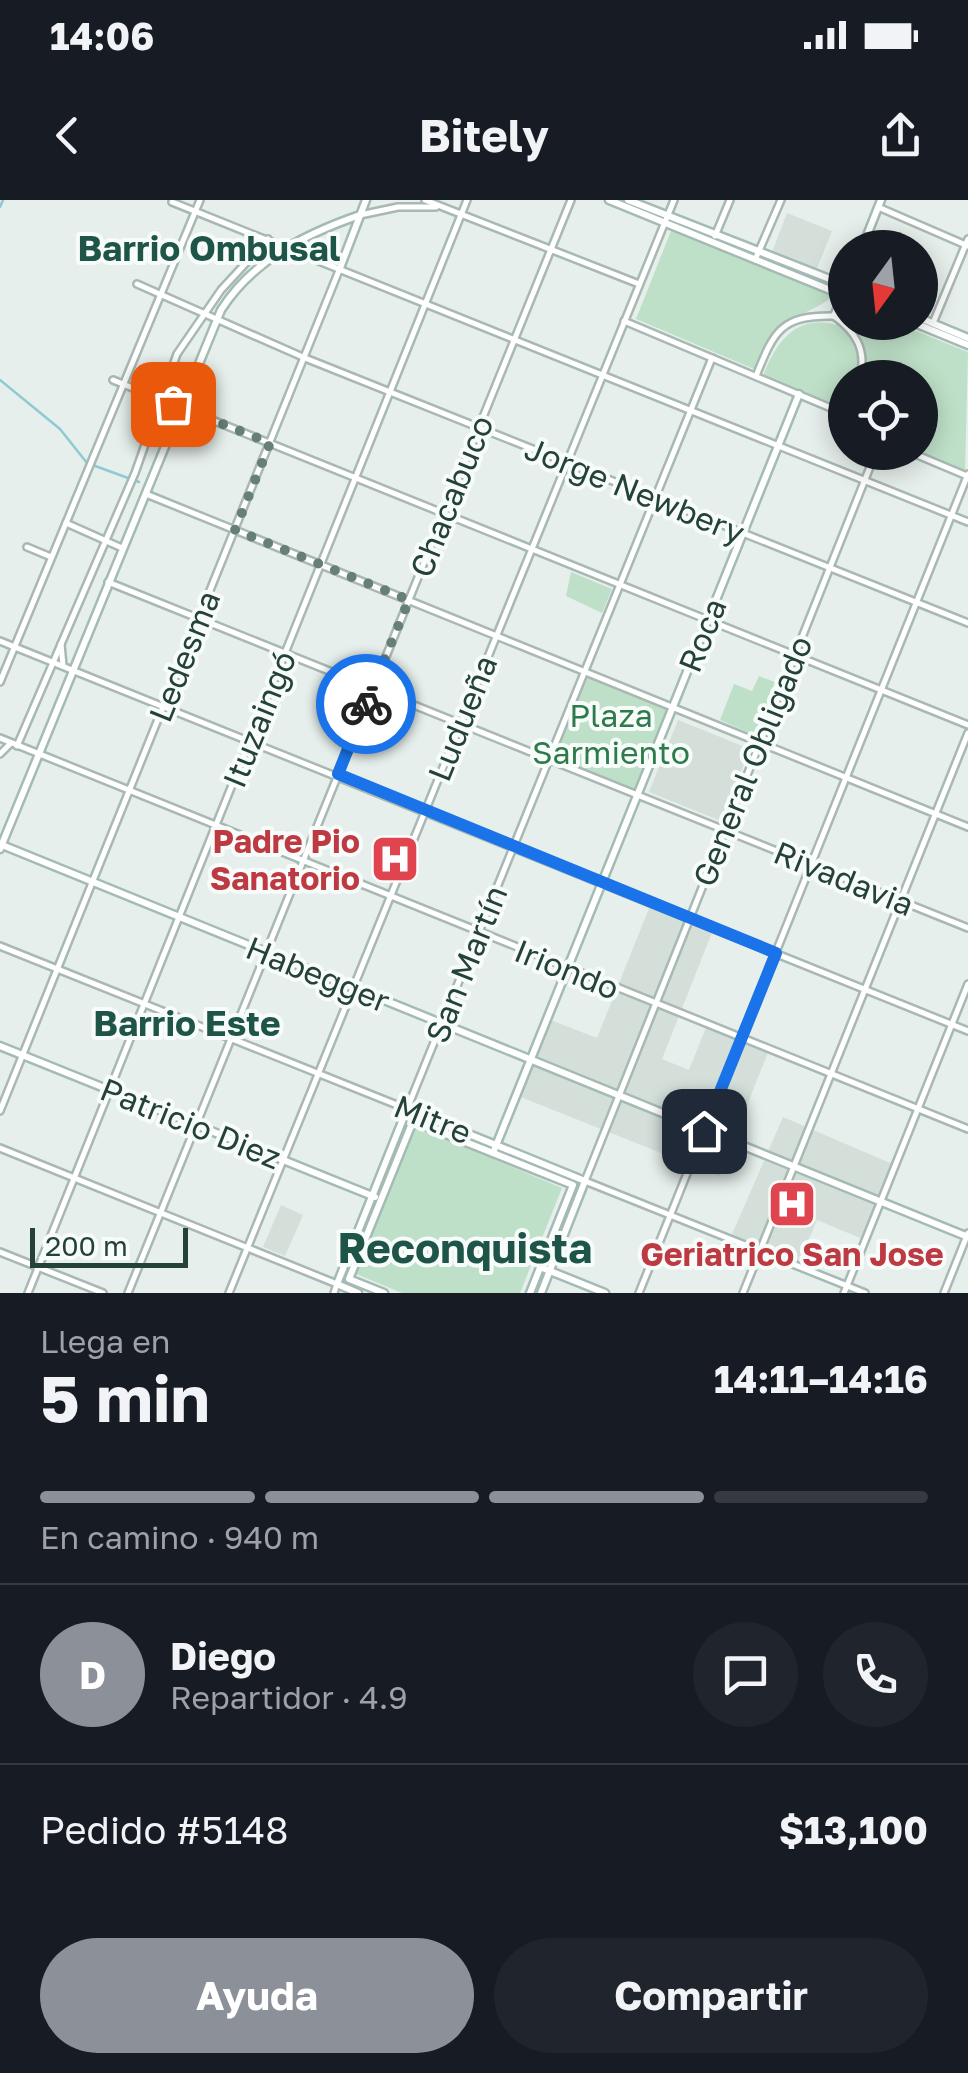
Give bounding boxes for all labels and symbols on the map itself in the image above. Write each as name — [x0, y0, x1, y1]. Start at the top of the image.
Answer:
district label: Barrio Ombusal — [77, 227, 341, 269]
north arrow — [828, 230, 938, 340]
pin — [131, 362, 216, 447]
street label: Chacabuco — [401, 410, 501, 582]
street label: Jorge Newbery — [520, 429, 750, 551]
street label: Ledesma — [141, 585, 227, 727]
street label: Roca — [670, 593, 734, 677]
street label: General Obligado — [684, 630, 820, 892]
street label: Ituzaingó — [214, 645, 304, 793]
street label: Ludueña — [420, 650, 504, 786]
courier — [316, 654, 416, 754]
park label: Plaza Sarmiento — [532, 696, 690, 771]
place label: Padre Pio Sanatorio — [210, 822, 360, 897]
hospital icon: Padre Pio Sanatorio — [369, 833, 421, 885]
street label: Rivadavia — [769, 833, 919, 923]
street label: San Martín — [417, 880, 515, 1048]
street label: Habegger — [241, 928, 395, 1020]
street label: Iriondo — [509, 931, 625, 1007]
district label: Barrio Este — [93, 1002, 281, 1044]
street label: Patricio Diez — [95, 1070, 287, 1176]
street label: Mitre — [389, 1086, 477, 1152]
pin — [662, 1089, 747, 1174]
hospital icon: Geriatrico San Jose — [766, 1178, 818, 1230]
district label: Reconquista — [338, 1222, 592, 1272]
scale bar — [30, 1223, 188, 1268]
place label: Geriatrico San Jose — [640, 1235, 944, 1273]

